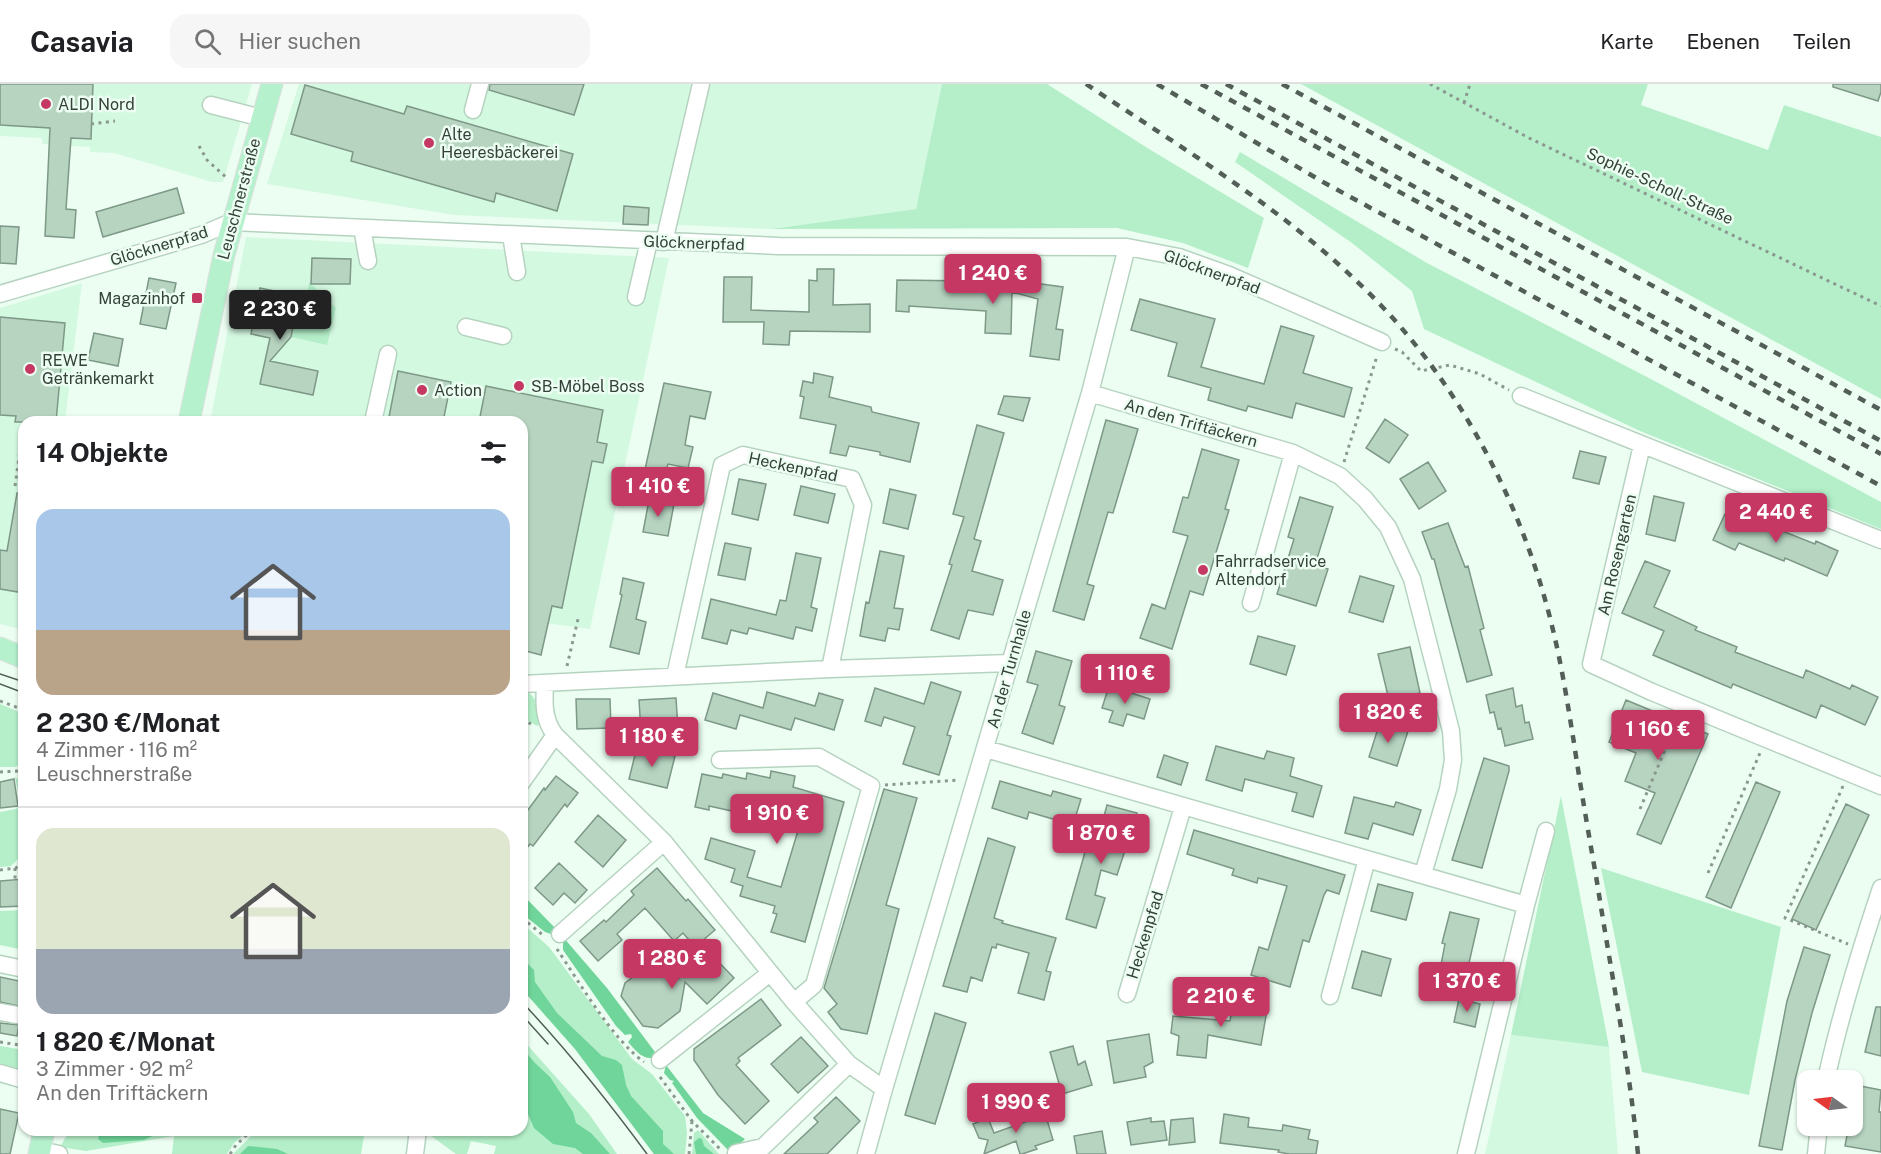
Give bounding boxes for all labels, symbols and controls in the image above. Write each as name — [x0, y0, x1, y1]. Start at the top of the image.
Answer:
search box — [170, 14, 590, 68]
text: Casavia — [30, 25, 134, 58]
icon: search — [191, 25, 224, 58]
text: Hier suchen — [239, 28, 361, 54]
text: Karte — [1600, 29, 1654, 54]
text: Ebenen — [1687, 29, 1760, 54]
text: Teilen — [1793, 29, 1851, 54]
place label: ALDI Nord — [58, 95, 135, 114]
marker: ALDI Nord — [39, 97, 53, 111]
place label: Alte Heeresbäckerei — [441, 125, 558, 162]
street label: Leuschnerstraße — [214, 136, 264, 262]
marker: Alte Heeresbäckerei — [422, 136, 436, 150]
street label: Sophie-Scholl-Straße — [1584, 144, 1736, 228]
street label: Glöcknerpfad — [108, 222, 210, 270]
street label: Glöcknerpfad — [643, 232, 745, 254]
street label: Glöcknerpfad — [1161, 246, 1263, 298]
pin: 1 240 € — [938, 254, 1048, 305]
text: 1 240 € — [958, 261, 1028, 285]
place label: Magazinhof — [98, 289, 185, 308]
pin: 2 230 € — [225, 290, 335, 341]
marker: Magazinhof — [190, 291, 204, 305]
text: 2 230 € — [243, 297, 317, 321]
place label: REWE Getränkemarkt — [42, 351, 154, 388]
marker: REWE Getränkemarkt — [23, 362, 37, 376]
place label: SB-Möbel Boss — [531, 377, 645, 396]
marker: SB-Möbel Boss — [512, 379, 526, 393]
place label: Action — [434, 381, 482, 400]
marker: Action — [415, 383, 429, 397]
street label: An den Triftäckern — [1122, 395, 1260, 451]
icon: filters — [477, 436, 510, 469]
text: 14 Objekte — [36, 437, 168, 468]
street label: Heckenpfad — [747, 448, 839, 486]
pin: 1 410 € — [603, 467, 713, 518]
text: 1 410 € — [625, 474, 691, 498]
street label: Am Rosengarten — [1594, 492, 1640, 618]
pin: 2 440 € — [1721, 493, 1831, 544]
text: 2 440 € — [1739, 500, 1813, 524]
icon: home — [219, 548, 327, 656]
place label: Fahrradservice Altendorf — [1215, 552, 1326, 589]
marker: Fahrradservice Altendorf — [1196, 563, 1210, 577]
street label: An der Turnhalle — [983, 607, 1035, 731]
pin: 1 110 € — [1070, 654, 1180, 705]
text: 1 110 € — [1095, 661, 1155, 685]
pin: 1 820 € — [1333, 693, 1443, 744]
text: 1 820 € — [1353, 700, 1423, 724]
text: 2 230 €/Monat — [36, 707, 220, 738]
pin: 1 160 € — [1603, 710, 1713, 761]
pin: 1 180 € — [597, 717, 707, 768]
text: 1 160 € — [1625, 717, 1691, 741]
text: 1 180 € — [619, 724, 685, 748]
text: 4 Zimmer · 116 m² — [36, 738, 197, 762]
text: Leuschnerstraße — [36, 762, 192, 786]
pin: 1 910 € — [722, 794, 832, 845]
text: 1 910 € — [744, 801, 810, 825]
pin: 1 870 € — [1046, 814, 1156, 865]
text: 1 870 € — [1067, 821, 1135, 845]
icon: home — [219, 867, 327, 975]
street label: Heckenpfad — [1123, 889, 1167, 981]
pin: 1 280 € — [617, 939, 727, 990]
text: 1 280 € — [637, 946, 707, 970]
pin: 1 370 € — [1412, 962, 1522, 1013]
text: 1 370 € — [1433, 969, 1501, 993]
pin: 2 210 € — [1166, 977, 1276, 1028]
text: 2 210 € — [1187, 984, 1255, 1008]
text: 1 820 €/Monat — [36, 1026, 215, 1057]
text: 3 Zimmer · 92 m² — [36, 1057, 193, 1081]
north arrow — [1797, 1070, 1863, 1136]
map controls — [1797, 1070, 1863, 1136]
text: An den Triftäckern — [36, 1081, 208, 1105]
pin: 1 990 € — [961, 1083, 1071, 1134]
text: 1 990 € — [981, 1090, 1051, 1114]

